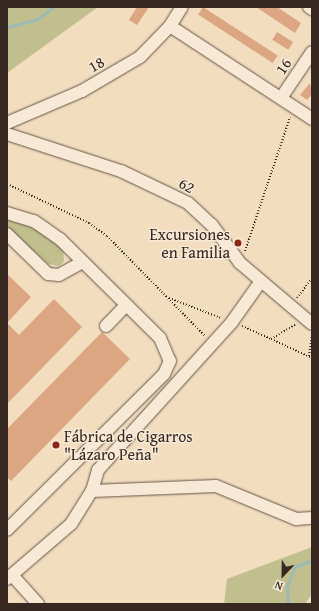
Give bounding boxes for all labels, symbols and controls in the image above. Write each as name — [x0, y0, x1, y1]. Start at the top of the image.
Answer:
street label: 18 — [85, 52, 107, 76]
street label: 16 — [271, 54, 295, 78]
street label: 62 — [176, 173, 198, 197]
place label: Excursiones en Familia — [150, 224, 230, 262]
marker: Excursiones en Familia — [233, 238, 243, 248]
place label: Fábrica de Cigarros "Lázaro Peña" — [64, 426, 193, 464]
marker: Fábrica de Cigarros "Lázaro Peña" — [51, 440, 61, 450]
north arrow — [263, 555, 303, 595]
text: N — [272, 577, 285, 595]

